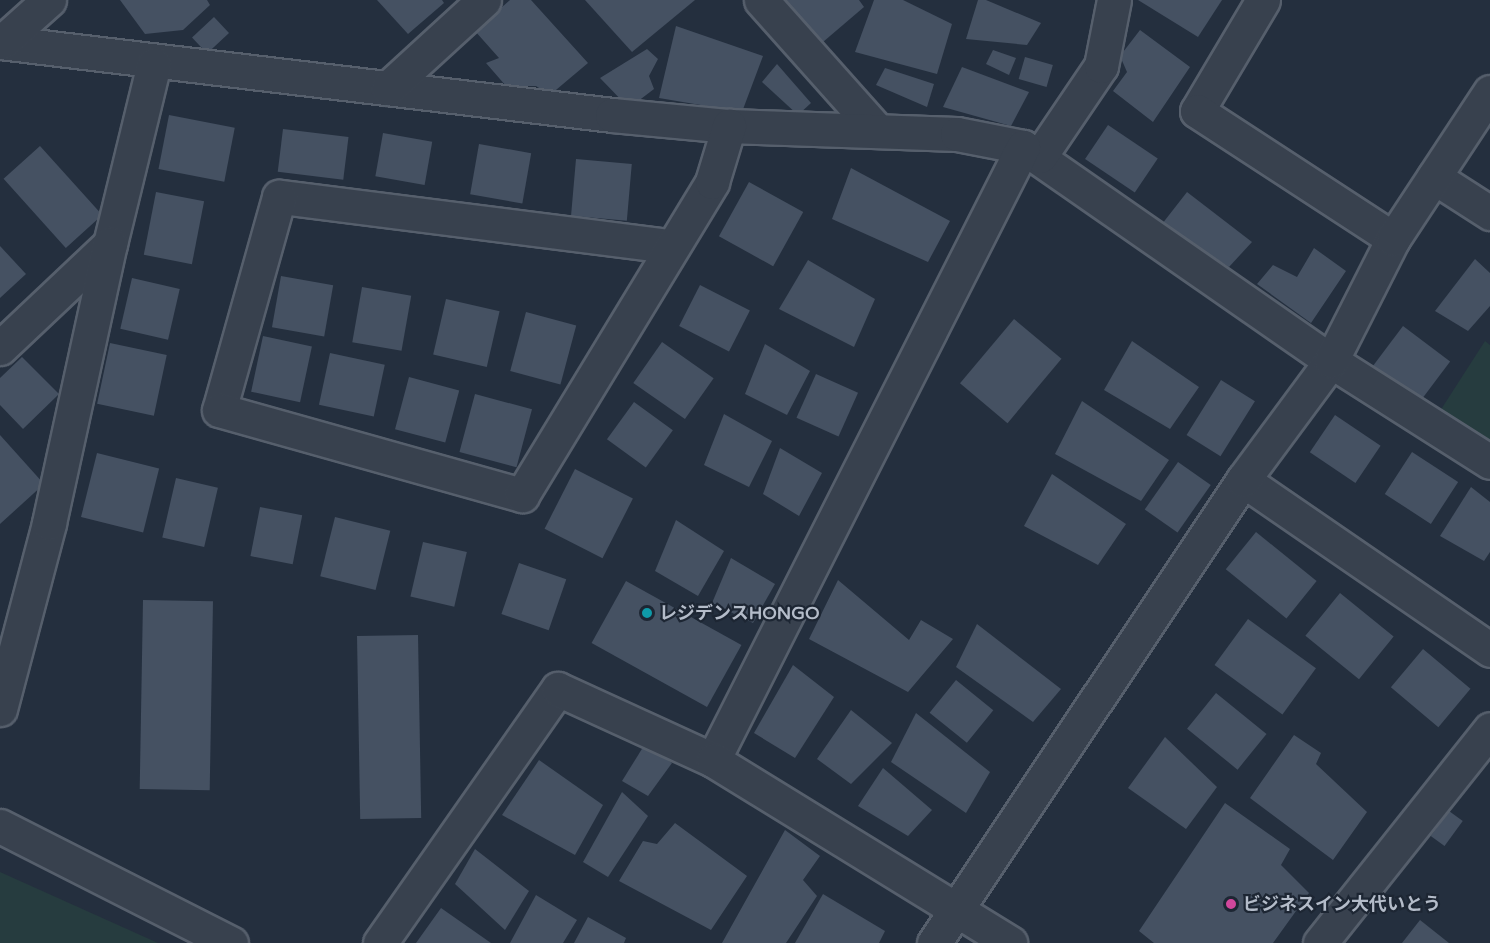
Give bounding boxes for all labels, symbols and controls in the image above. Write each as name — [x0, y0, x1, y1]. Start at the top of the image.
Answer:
place label: レジデンスHONGO — [659, 602, 820, 624]
marker: レジデンスHONGO — [640, 606, 654, 620]
place label: ビジネスイン大代いとう — [1243, 893, 1441, 915]
marker: ビジネスイン大代いとう — [1224, 897, 1238, 911]

